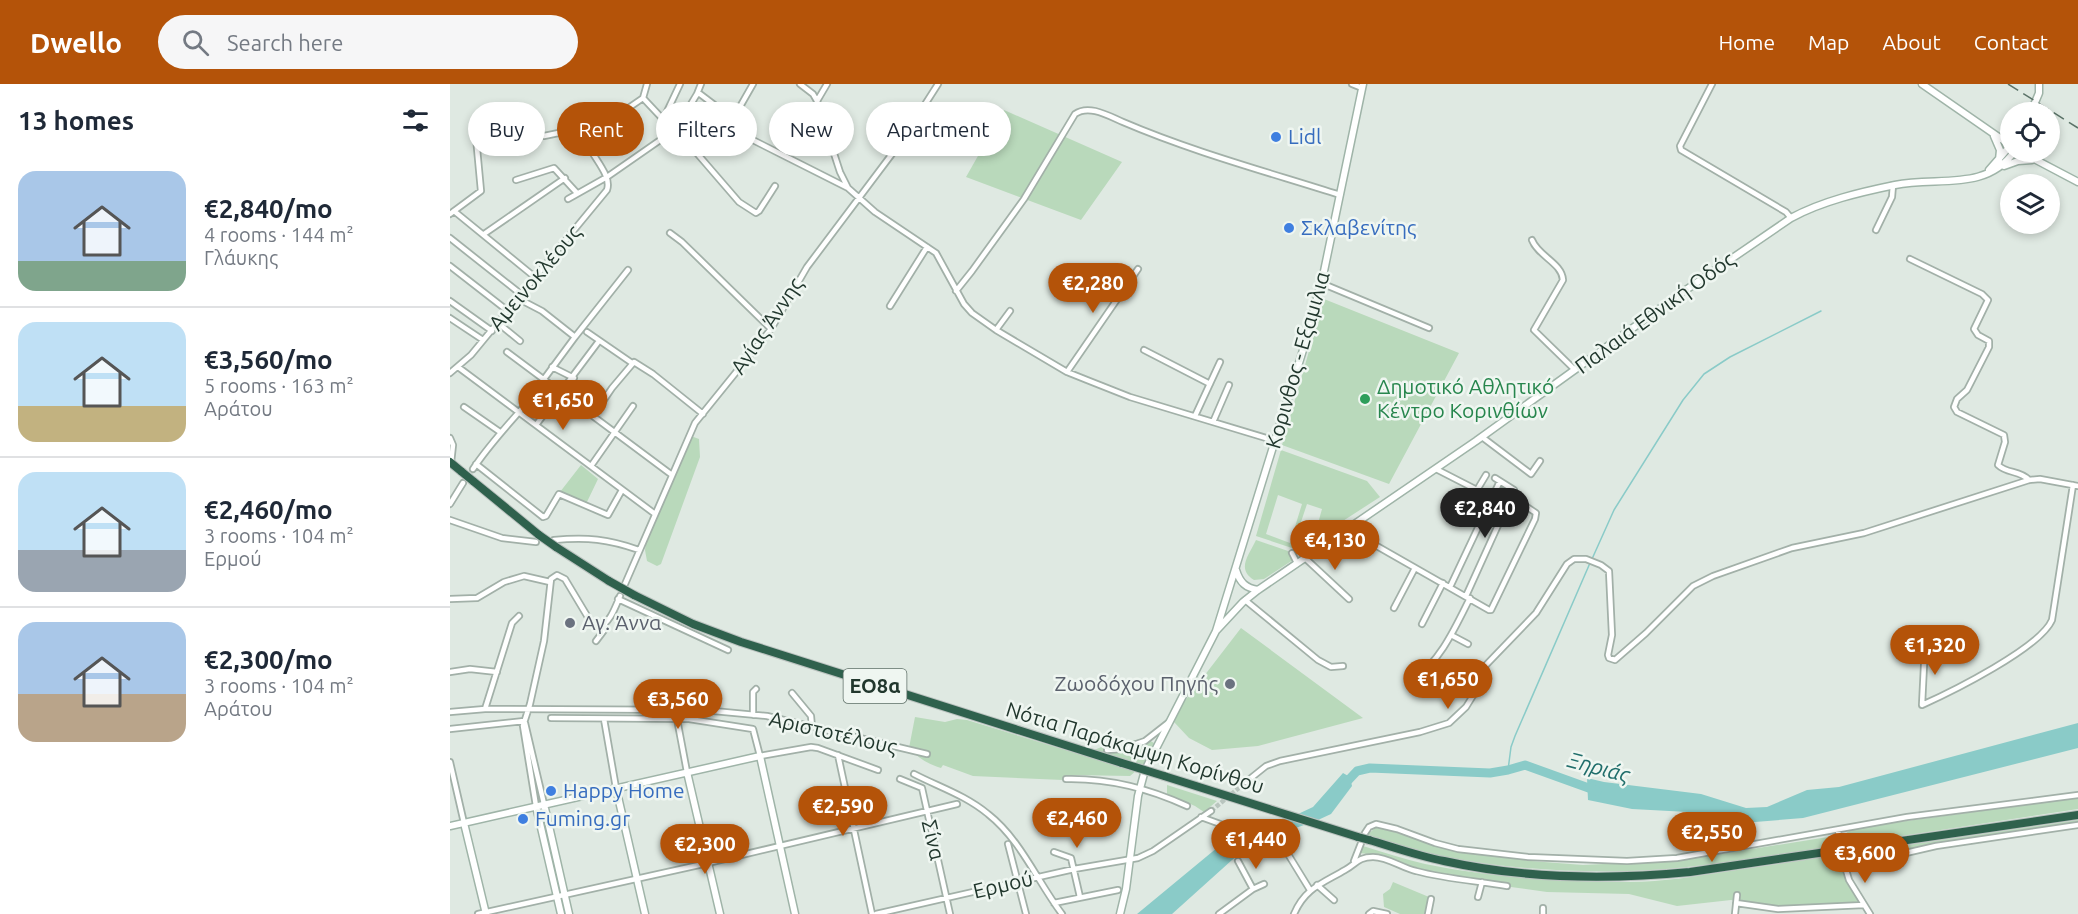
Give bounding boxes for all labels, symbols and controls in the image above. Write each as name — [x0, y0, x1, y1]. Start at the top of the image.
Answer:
search box — [158, 15, 578, 69]
icon: search — [179, 26, 212, 59]
text: Dwello — [30, 27, 122, 58]
text: Search here — [227, 30, 343, 55]
text: Home — [1718, 30, 1775, 54]
text: Map — [1808, 30, 1849, 54]
text: About — [1882, 30, 1941, 54]
text: Contact — [1974, 30, 2048, 54]
chip: Buy — [468, 102, 545, 156]
chip: Rent — [557, 102, 644, 156]
chip: Filters — [656, 102, 757, 156]
chip: New — [769, 102, 854, 156]
chip: Apartment — [866, 102, 1011, 156]
map controls — [2000, 102, 2060, 234]
button: locate — [2000, 102, 2060, 162]
icon: filters — [399, 104, 432, 137]
text: 13 homes — [18, 106, 134, 135]
place label: Lidl — [1288, 124, 1322, 148]
marker: Lidl — [1269, 130, 1283, 144]
button: layers — [2000, 174, 2060, 234]
text: €2,840/mo — [204, 194, 333, 223]
icon: home — [66, 195, 138, 267]
place label: Σκλαβενίτης — [1301, 215, 1417, 239]
street label: Αμεινοκλέους — [483, 219, 586, 335]
marker: Σκλαβενίτης — [1282, 221, 1296, 235]
text: 4 rooms · 144 m² — [204, 223, 354, 246]
text: Γλάυκης — [204, 246, 278, 269]
street label: Παλαιά Εθνική Οδός — [1570, 246, 1739, 378]
pin: €2,280 — [1044, 263, 1142, 314]
street label: Κορινθος - Εξαμιλια — [1260, 268, 1335, 451]
text: €2,280 — [1062, 271, 1124, 294]
street label: Αγίας Άννης — [725, 272, 808, 378]
text: €3,560/mo — [204, 345, 333, 374]
icon: home — [66, 346, 138, 418]
text: 5 rooms · 163 m² — [204, 374, 354, 397]
place label: Δημοτικό Αθλητικό Κέντρο Κορινθίων — [1377, 374, 1554, 422]
pin: €1,650 — [514, 380, 612, 431]
text: €1,650 — [532, 388, 594, 411]
marker: Δημοτικό Αθλητικό Κέντρο Κορινθίων — [1358, 392, 1372, 406]
text: Αράτου — [204, 397, 273, 420]
pin: €2,840 — [1436, 488, 1534, 539]
text: €2,460/mo — [204, 495, 333, 524]
icon: home — [66, 496, 138, 568]
text: €2,840 — [1454, 496, 1516, 519]
pin: €4,130 — [1286, 520, 1384, 571]
text: 3 rooms · 104 m² — [204, 524, 354, 547]
text: €4,130 — [1304, 528, 1366, 551]
text: Ερμού — [204, 547, 262, 570]
place label: Αγ. Άννα — [582, 610, 662, 634]
marker: Αγ. Άννα — [563, 616, 577, 630]
pin: €1,320 — [1886, 625, 1984, 676]
text: €1,320 — [1904, 633, 1966, 656]
text: €2,300/mo — [204, 645, 333, 674]
icon: home — [66, 646, 138, 718]
pin: €1,650 — [1399, 659, 1497, 710]
text: €1,650 — [1417, 667, 1479, 690]
road number: ΕΟ8α — [844, 669, 906, 703]
place label: Ζωοδόχου Πηγής — [1055, 671, 1218, 695]
text: 3 rooms · 104 m² — [204, 674, 354, 697]
marker: Ζωοδόχου Πηγής — [1223, 677, 1237, 691]
pin: €3,560 — [629, 679, 727, 730]
text: €3,560 — [647, 687, 709, 710]
street label: Νότια Παράκαμψη Κορίνθου — [1003, 696, 1267, 798]
text: Αράτου — [204, 697, 273, 720]
street label: Αριστοτέλους — [767, 706, 900, 758]
water label: Ξηριάς — [1564, 746, 1634, 788]
place label: Happy Home — [563, 778, 685, 802]
marker: Happy Home — [544, 784, 558, 798]
pin: €2,590 — [794, 786, 892, 837]
text: €2,590 — [812, 794, 874, 817]
pin: €2,460 — [1028, 798, 1126, 849]
place label: Fuming.gr — [535, 806, 630, 830]
text: €2,460 — [1046, 806, 1108, 829]
marker: Fuming.gr — [516, 812, 530, 826]
pin: €2,550 — [1663, 812, 1761, 863]
street label: Σίνα — [918, 817, 950, 863]
pin: €1,440 — [1207, 819, 1305, 870]
text: €2,550 — [1681, 820, 1743, 843]
pin: €2,300 — [656, 824, 754, 875]
text: €1,440 — [1225, 827, 1287, 850]
text: €2,300 — [674, 832, 736, 855]
pin: €3,600 — [1816, 833, 1914, 884]
text: €3,600 — [1834, 841, 1896, 864]
street label: Ερμού — [971, 866, 1035, 903]

